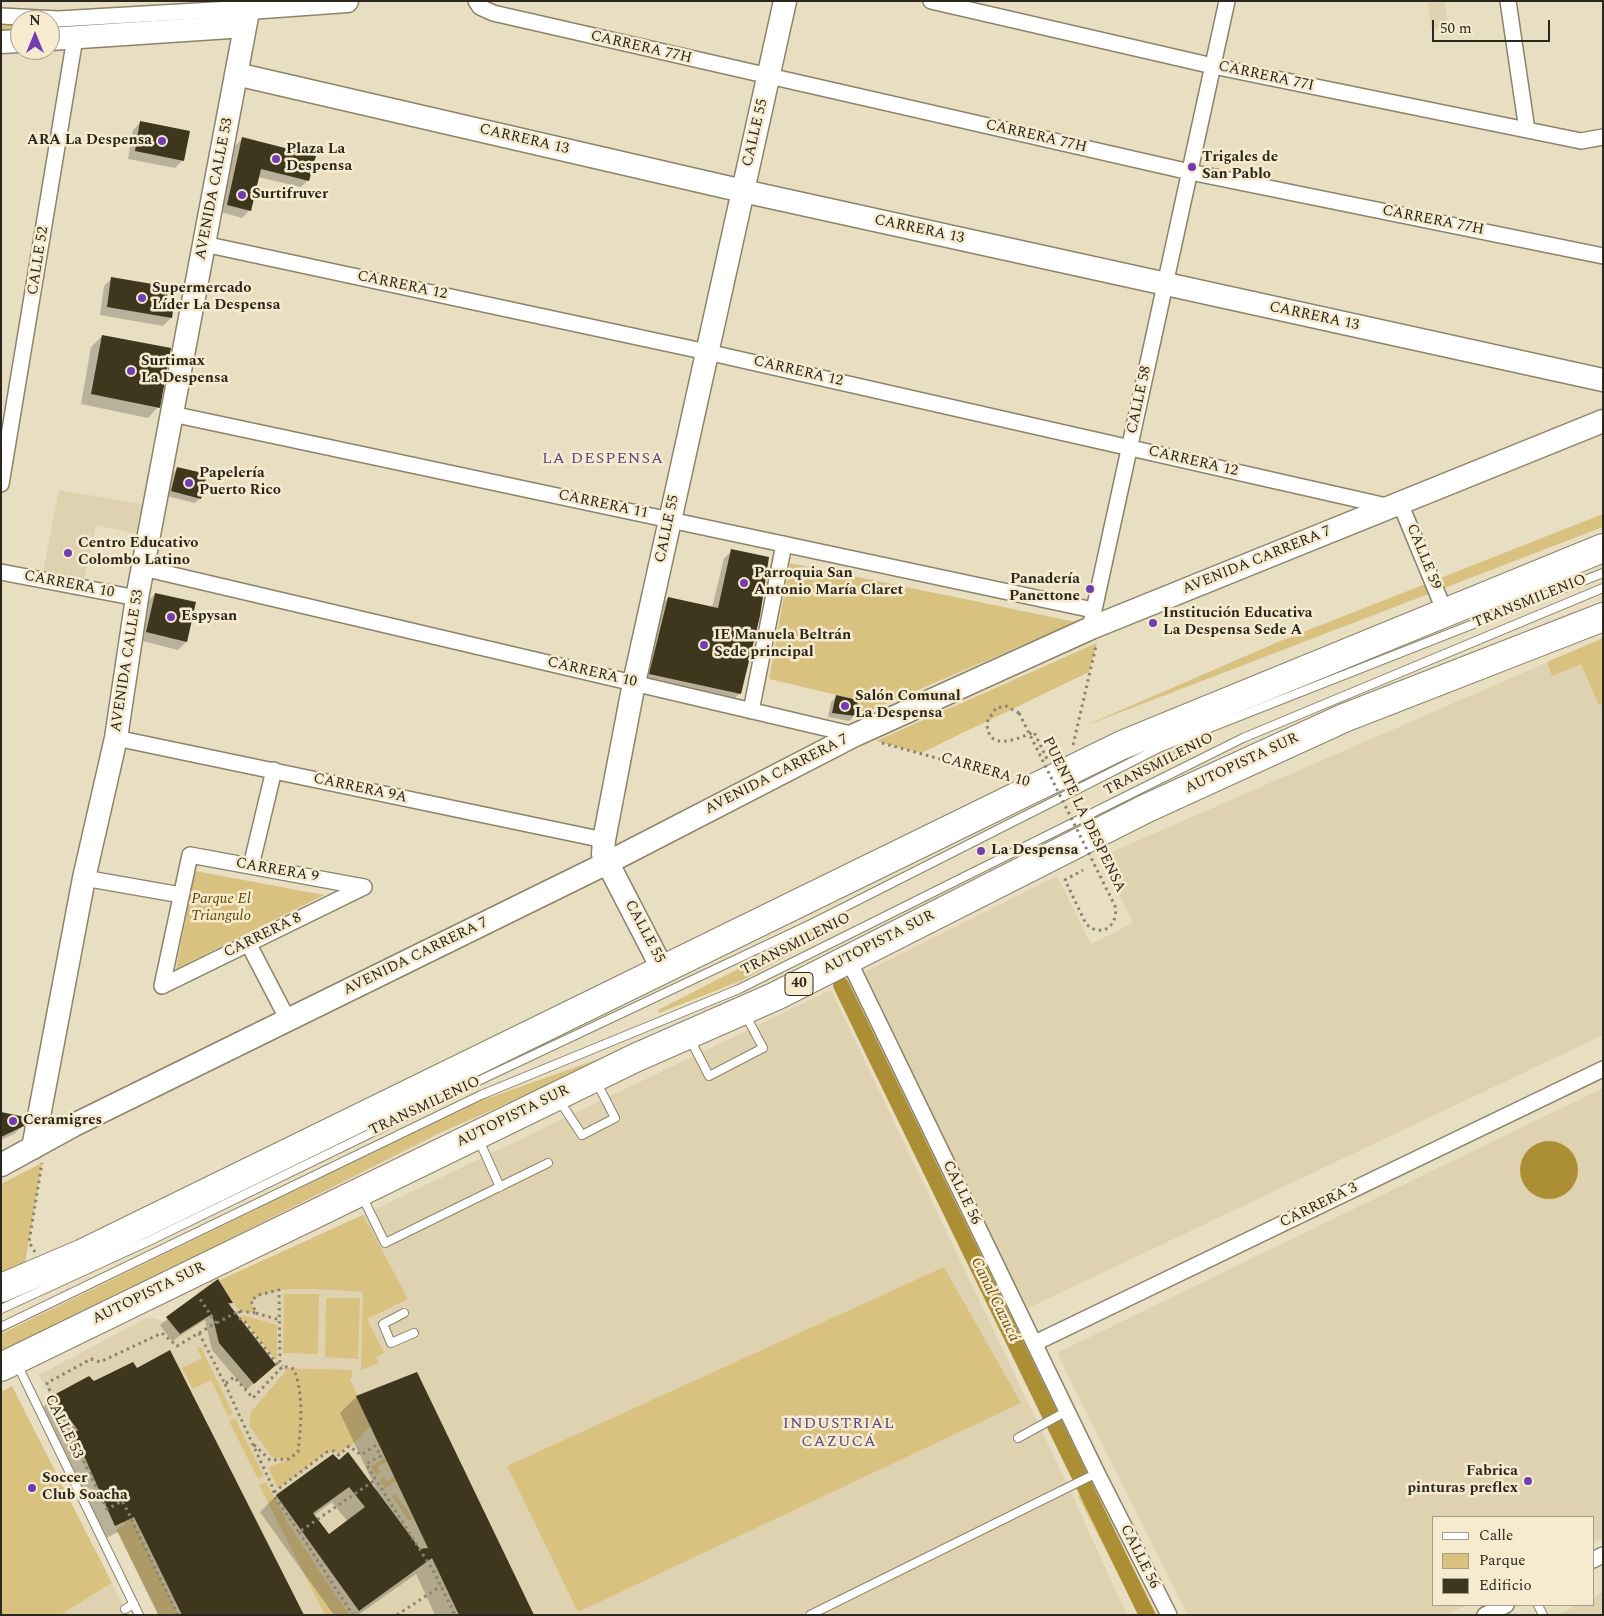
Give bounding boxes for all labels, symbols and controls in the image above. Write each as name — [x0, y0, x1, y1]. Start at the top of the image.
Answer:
north arrow — [10, 10, 60, 60]
text: N — [29, 10, 41, 31]
scale bar — [1434, 10, 1552, 42]
text: 50 m — [1440, 17, 1472, 40]
street label: CARRERA 77H — [589, 28, 693, 68]
street label: CARRERA 77I — [1217, 58, 1315, 96]
street label: CALLE 55 — [739, 97, 773, 169]
street label: AVENIDA CALLE 53 — [192, 117, 238, 261]
street label: CARRERA 77H — [984, 117, 1088, 157]
street label: CARRERA 13 — [477, 121, 571, 159]
place label: ARA La Despensa — [27, 132, 152, 150]
marker: ARA La Despensa — [156, 135, 168, 147]
place label: Plaza La Despensa — [286, 141, 352, 176]
place label: Trigales de San Pablo — [1202, 149, 1278, 184]
marker: Plaza La Despensa — [270, 153, 282, 165]
marker: Trigales de San Pablo — [1186, 161, 1198, 173]
place label: Surtifruver — [252, 186, 328, 204]
marker: Surtifruver — [236, 189, 248, 201]
street label: CARRERA 77H — [1380, 202, 1486, 240]
street label: CARRERA 13 — [872, 212, 966, 248]
street label: CALLE 52 — [25, 226, 53, 296]
street label: CARRERA 12 — [355, 268, 449, 304]
place label: Supermercado Líder La Despensa — [152, 280, 280, 315]
marker: Supermercado Líder La Despensa — [136, 292, 148, 304]
street label: CARRERA 13 — [1267, 299, 1361, 335]
place label: Surtimax La Despensa — [141, 353, 228, 388]
street label: CARRERA 12 — [751, 353, 845, 391]
street label: CALLE 58 — [1124, 364, 1156, 436]
marker: Surtimax La Despensa — [125, 365, 137, 377]
street label: CARRERA 12 — [1146, 443, 1240, 481]
district label: LA DESPENSA — [541, 450, 665, 470]
place label: Papelería Puerto Rico — [199, 465, 281, 500]
marker: Papelería Puerto Rico — [183, 477, 195, 489]
street label: CARRERA 11 — [556, 487, 650, 523]
street label: CALLE 55 — [652, 493, 684, 565]
street label: CALLE 59 — [1402, 522, 1444, 592]
street label: AVENIDA CARRERA 7 — [1180, 523, 1334, 599]
place label: Centro Educativo Colombo Latino — [78, 535, 199, 570]
marker: Centro Educativo Colombo Latino — [62, 547, 74, 559]
place label: Parroquia San Antonio María Claret — [754, 565, 903, 600]
street label: CARRERA 10 — [22, 567, 116, 603]
place label: Panadería Panettone — [1009, 571, 1080, 606]
street label: TRANSMILENIO — [1471, 571, 1589, 633]
marker: Parroquia San Antonio María Claret — [738, 577, 750, 589]
marker: Panadería Panettone — [1084, 583, 1096, 595]
street label: AVENIDA CALLE 53 — [108, 589, 148, 733]
place label: Institución Educativa La Despensa Sede A — [1163, 605, 1312, 640]
place label: Espysan — [181, 608, 237, 626]
marker: Espysan — [165, 611, 177, 623]
marker: Institución Educativa La Despensa Sede A — [1147, 617, 1159, 629]
place label: IE Manuela Beltrán Sede principal — [714, 627, 851, 662]
marker: IE Manuela Beltrán Sede principal — [698, 639, 710, 651]
street label: CARRERA 10 — [545, 654, 639, 692]
place label: Salón Comunal La Despensa — [855, 688, 961, 723]
marker: Salón Comunal La Despensa — [839, 700, 851, 712]
street label: TRANSMILENIO — [1101, 730, 1217, 800]
street label: AUTOPISTA SUR — [1182, 730, 1302, 798]
street label: AVENIDA CARRERA 7 — [702, 731, 852, 819]
street label: PUENTE LA DESPENSA — [1037, 734, 1129, 896]
street label: CARRERA 10 — [939, 750, 1031, 792]
street label: CARRERA 9A — [312, 770, 408, 808]
place label: La Despensa — [991, 842, 1078, 860]
marker: La Despensa — [975, 845, 987, 857]
street label: CARRERA 9 — [234, 855, 320, 887]
park label: Parque El Triangulo — [191, 891, 251, 926]
street label: CALLE 55 — [620, 897, 668, 967]
street label: AUTOPISTA SUR — [820, 907, 938, 979]
street label: CARRERA 8 — [221, 910, 305, 962]
street label: TRANSMILENIO — [738, 910, 854, 980]
street label: AVENIDA CARRERA 7 — [341, 914, 491, 1000]
road number: 40 — [785, 972, 813, 996]
street label: TRANSMILENIO — [367, 1073, 483, 1141]
street label: AUTOPISTA SUR — [454, 1082, 572, 1152]
place label: Ceramigres — [23, 1112, 102, 1130]
marker: Ceramigres — [7, 1115, 19, 1127]
street label: CALLE 56 — [938, 1158, 984, 1228]
street label: CARRERA 3 — [1277, 1180, 1361, 1232]
water label: Canal Cazucá — [965, 1255, 1023, 1345]
street label: AUTOPISTA SUR — [90, 1259, 208, 1329]
street label: CALLE 53 — [40, 1392, 86, 1462]
district label: INDUSTRIAL CAZUCÁ — [782, 1415, 896, 1453]
place label: Fabrica pinturas preflex — [1407, 1463, 1518, 1498]
place label: Soccer Club Soacha — [42, 1470, 128, 1505]
marker: Fabrica pinturas preflex — [1522, 1475, 1534, 1487]
marker: Soccer Club Soacha — [26, 1482, 38, 1494]
legend — [1432, 1516, 1594, 1606]
street label: CALLE 56 — [1115, 1522, 1163, 1592]
text: Calle — [1479, 1524, 1513, 1547]
text: Parque — [1479, 1549, 1526, 1572]
text: Edificio — [1479, 1574, 1532, 1597]

